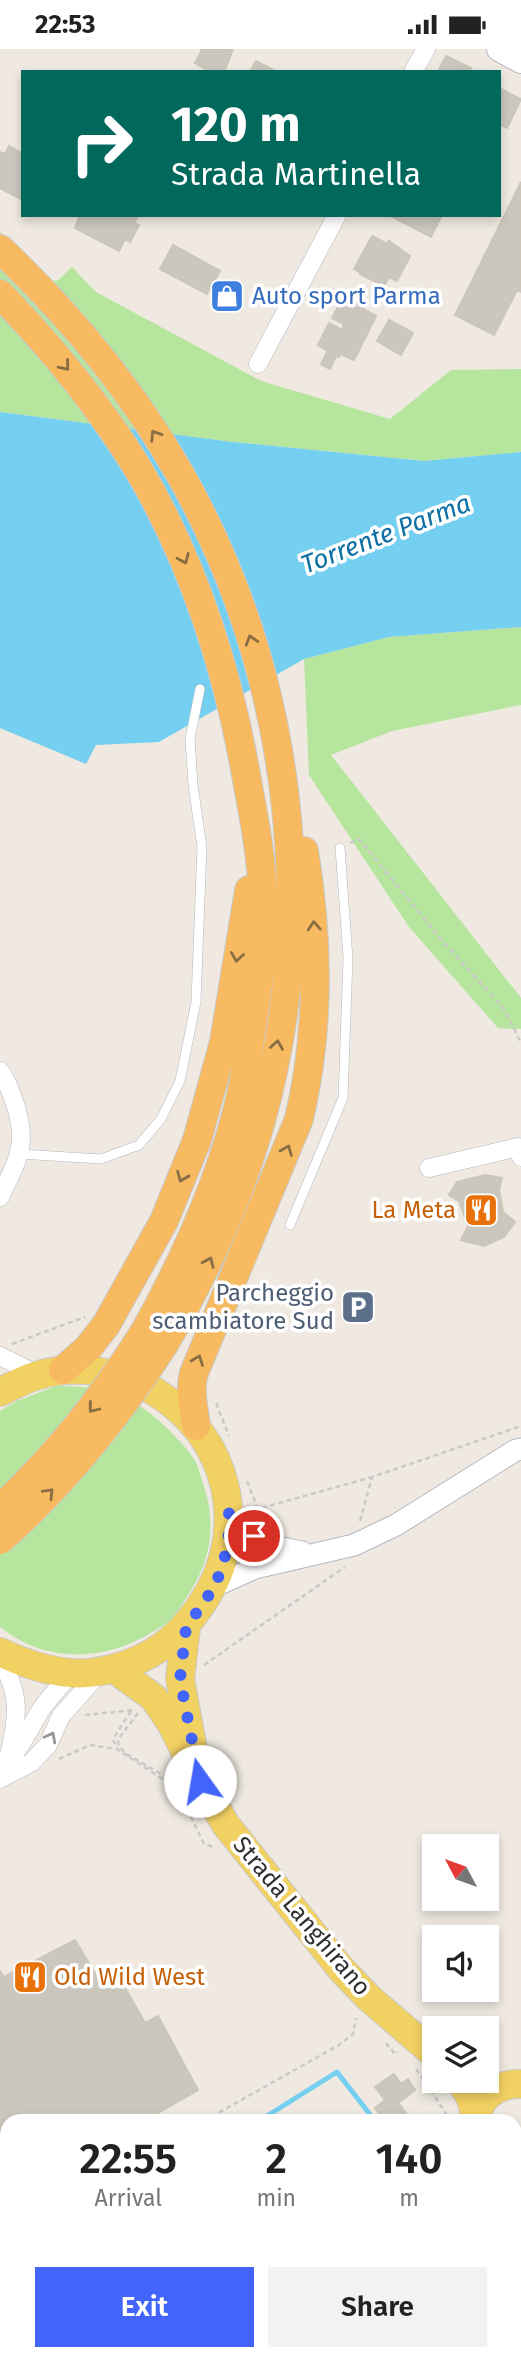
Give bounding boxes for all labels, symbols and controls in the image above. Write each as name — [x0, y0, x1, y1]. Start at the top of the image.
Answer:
text: 22:53 — [35, 9, 96, 40]
text: 120 m — [171, 95, 301, 154]
icon: right — [56, 98, 147, 189]
text: Strada Martinella — [171, 155, 421, 193]
shop icon: Auto sport Parma — [208, 277, 246, 315]
place label: Auto sport Parma — [252, 282, 441, 310]
one-way arrow — [56, 359, 69, 371]
one-way arrow — [151, 429, 164, 442]
water label: Torrente Parma — [297, 487, 475, 581]
one-way arrow — [176, 552, 190, 565]
one-way arrow — [245, 635, 259, 647]
one-way arrow — [307, 921, 322, 932]
one-way arrow — [230, 952, 245, 963]
one-way arrow — [269, 1039, 284, 1051]
one-way arrow — [278, 1145, 292, 1157]
one-way arrow — [176, 1171, 190, 1183]
restaurant icon: La Meta — [462, 1191, 500, 1229]
place label: La Meta — [372, 1196, 456, 1224]
one-way arrow — [201, 1256, 215, 1269]
place label: Parcheggio scambiatore Sud — [152, 1279, 334, 1335]
parking icon: Parcheggio scambiatore Sud — [339, 1288, 377, 1326]
one-way arrow — [190, 1354, 204, 1366]
one-way arrow — [89, 1399, 101, 1412]
one-way arrow — [40, 1488, 53, 1501]
pin — [224, 1506, 284, 1566]
icon: arrive — [235, 1517, 273, 1555]
one-way arrow — [43, 1731, 56, 1744]
position arrow — [163, 1744, 237, 1818]
street label: Strada Langhirano — [227, 1831, 377, 2001]
north arrow — [422, 1834, 499, 1911]
map controls — [422, 1834, 499, 2093]
button: sound — [422, 1925, 499, 2002]
restaurant icon: Old Wild West — [11, 1958, 49, 1996]
place label: Old Wild West — [54, 1963, 205, 1991]
button: layers — [422, 2016, 499, 2093]
text: 22:55 — [79, 2134, 177, 2184]
text: 2 — [266, 2134, 287, 2184]
text: 140 — [376, 2134, 442, 2184]
text: Arrival — [95, 2184, 162, 2212]
text: min — [256, 2184, 296, 2212]
text: m — [399, 2184, 419, 2212]
button: Exit — [35, 2267, 254, 2347]
button: Share — [268, 2267, 487, 2347]

